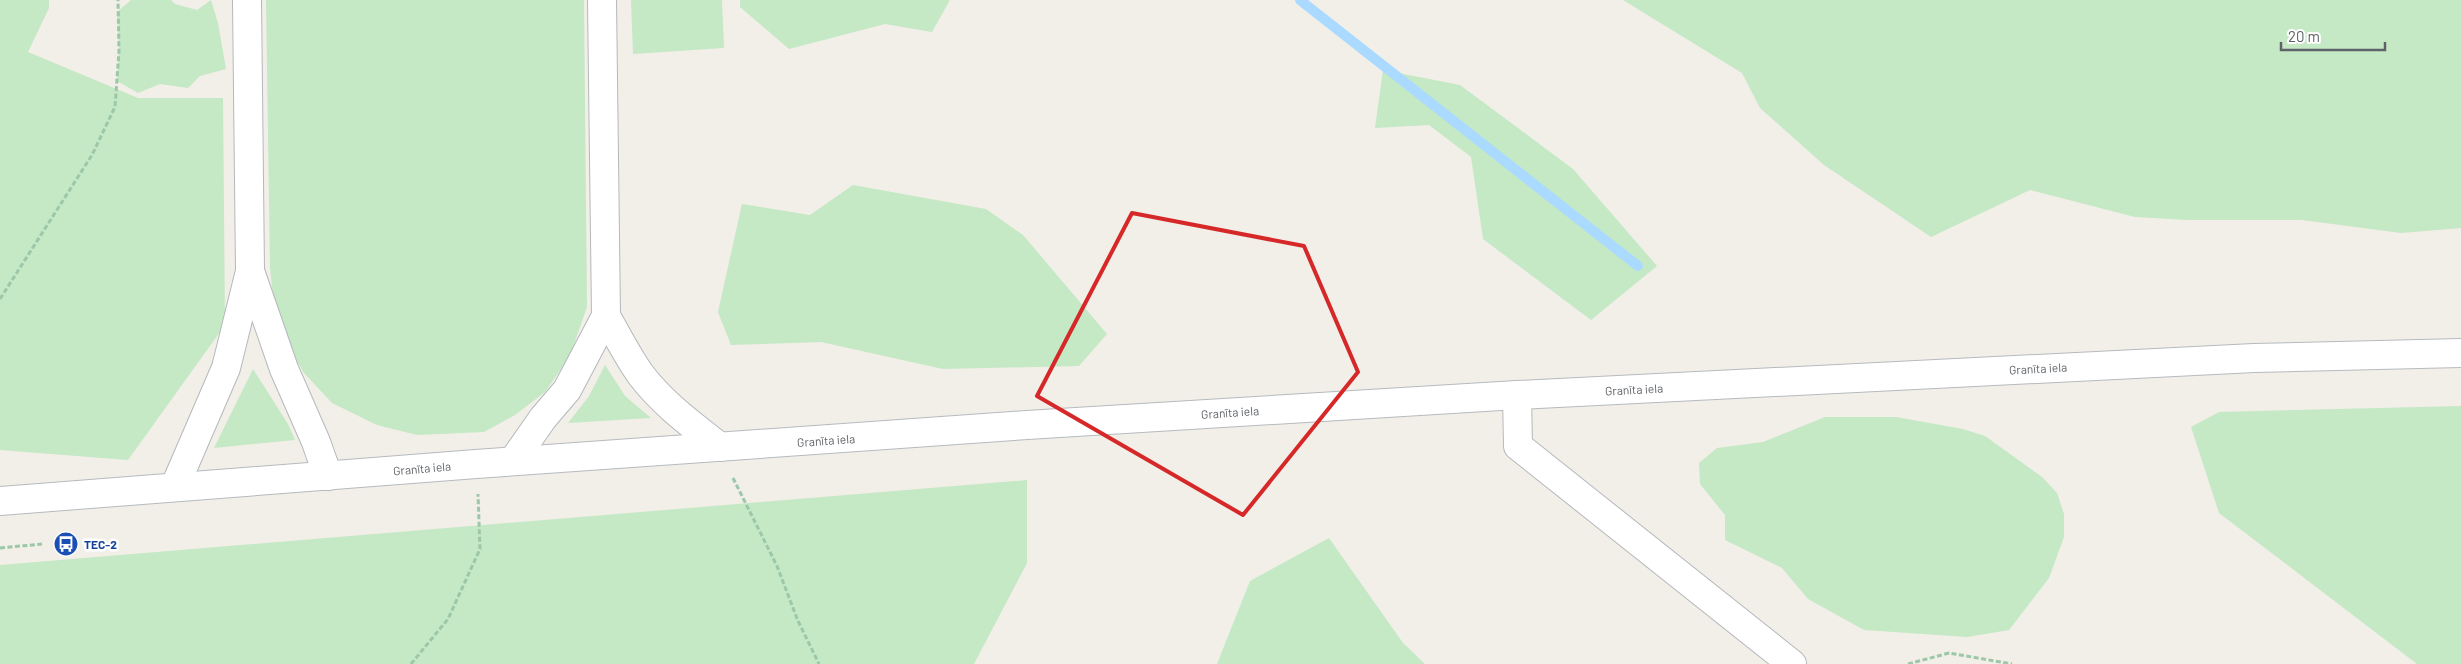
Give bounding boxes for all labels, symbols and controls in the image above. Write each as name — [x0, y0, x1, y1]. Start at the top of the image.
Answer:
scale bar — [2281, 20, 2385, 52]
text: 20 m — [2288, 27, 2320, 45]
street label: Granīta iela — [2009, 359, 2067, 377]
street label: Granīta iela — [1605, 380, 1663, 398]
street label: Granīta iela — [1201, 403, 1259, 421]
street label: Granīta iela — [797, 431, 855, 449]
street label: Granīta iela — [392, 458, 452, 478]
bus stop icon: TEC-2 — [53, 531, 79, 557]
place label: TEC-2 — [84, 537, 117, 551]

